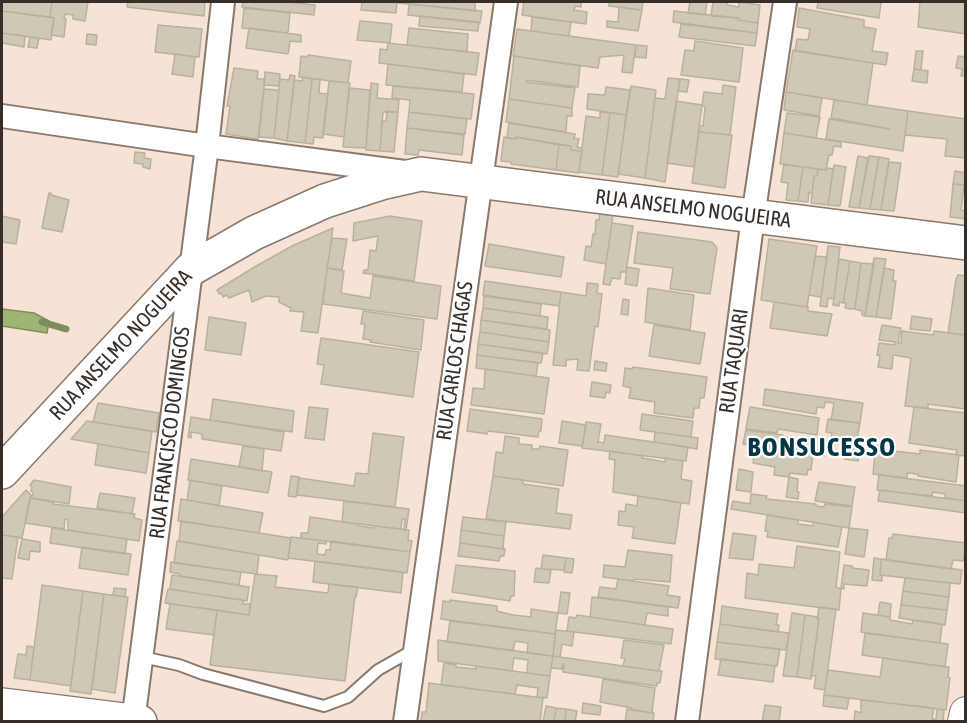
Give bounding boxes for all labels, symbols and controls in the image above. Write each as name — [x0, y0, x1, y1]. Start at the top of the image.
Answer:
street label: RUA ANSELMO NOGUEIRA — [594, 184, 792, 234]
street label: RUA ANSELMO NOGUEIRA — [45, 264, 197, 426]
street label: RUA CARLOS CHAGAS — [431, 280, 479, 442]
street label: RUA TAQUARI — [714, 307, 754, 415]
street label: RUA FRANCISCO DOMINGOS — [144, 325, 196, 541]
district label: BONSUCESSO — [748, 431, 896, 463]

